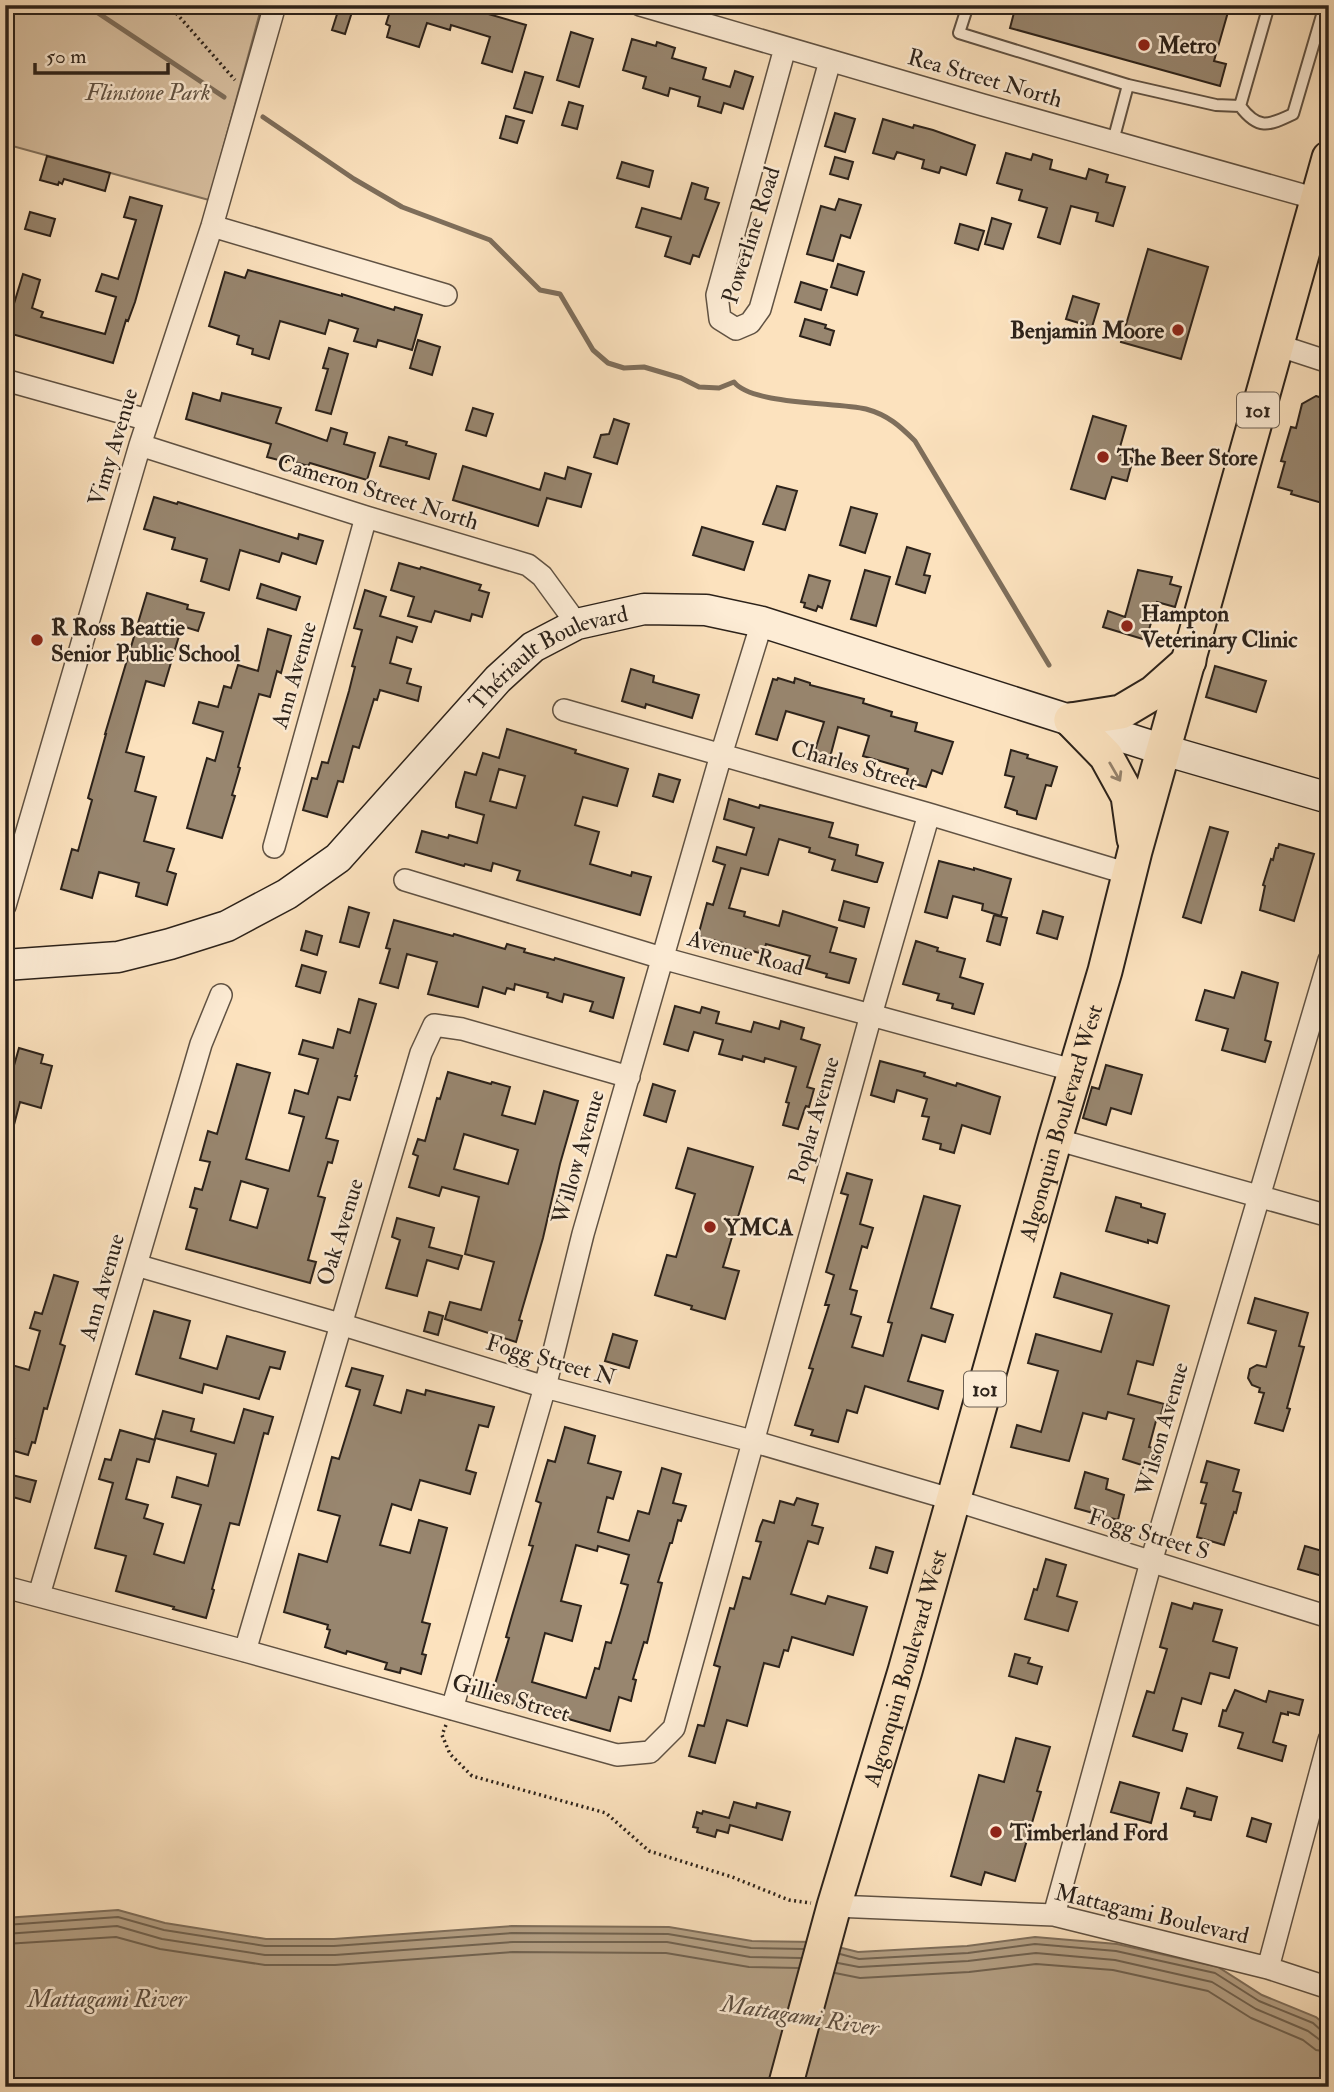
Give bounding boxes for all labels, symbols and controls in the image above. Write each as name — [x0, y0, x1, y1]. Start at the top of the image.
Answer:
place label: Metro — [1157, 31, 1217, 60]
scale bar — [35, 32, 168, 76]
marker: Metro — [1136, 37, 1152, 53]
street label: Rea Street North — [904, 42, 1066, 114]
text: 50 m — [46, 43, 87, 70]
park label: Flinstone Park — [84, 78, 211, 107]
street label: Powerline Road — [715, 163, 787, 307]
place label: Benjamin Moore — [1010, 316, 1164, 345]
marker: Benjamin Moore — [1170, 322, 1186, 338]
street label: Vimy Avenue — [81, 384, 145, 509]
road number: 101 — [1237, 392, 1279, 428]
place label: The Beer Store — [1116, 443, 1258, 472]
street label: Cameron Street North — [274, 448, 482, 536]
marker: The Beer Store — [1095, 449, 1111, 465]
street label: Thériault Boulevard — [463, 599, 630, 716]
place label: Hampton Veterinary Clinic — [1140, 599, 1298, 655]
place label: R Ross Beattie Senior Public School — [51, 613, 241, 668]
street label: Ann Avenue — [265, 618, 323, 733]
marker: Hampton Veterinary Clinic — [1119, 618, 1135, 634]
marker: R Ross Beattie Senior Public School — [29, 632, 45, 648]
street label: Charles Street — [787, 733, 921, 797]
one-way arrow — [1109, 761, 1122, 782]
street label: Avenue Road — [684, 923, 807, 982]
street label: Algonquin Boulevard West — [1012, 1001, 1109, 1245]
street label: Poplar Avenue — [782, 1053, 847, 1187]
street label: Willow Avenue — [545, 1086, 611, 1228]
street label: Oak Avenue — [310, 1174, 370, 1289]
place label: YMCA — [723, 1213, 794, 1242]
marker: YMCA — [702, 1219, 718, 1235]
street label: Ann Avenue — [73, 1230, 131, 1345]
street label: Fogg Street N — [483, 1328, 619, 1392]
street label: Wilson Avenue — [1129, 1358, 1195, 1500]
road number: 101 — [964, 1372, 1006, 1406]
street label: Fogg Street S — [1085, 1502, 1213, 1566]
street label: Algonquin Boulevard West — [856, 1546, 953, 1791]
street label: Gillies Street — [449, 1667, 573, 1729]
place label: Timberland Ford — [1009, 1818, 1169, 1847]
marker: Timberland Ford — [988, 1824, 1004, 1840]
street label: Mattagami Boulevard — [1052, 1878, 1252, 1950]
water label: Mattagami River — [26, 1984, 187, 2015]
water label: Mattagami River — [717, 1988, 882, 2044]

